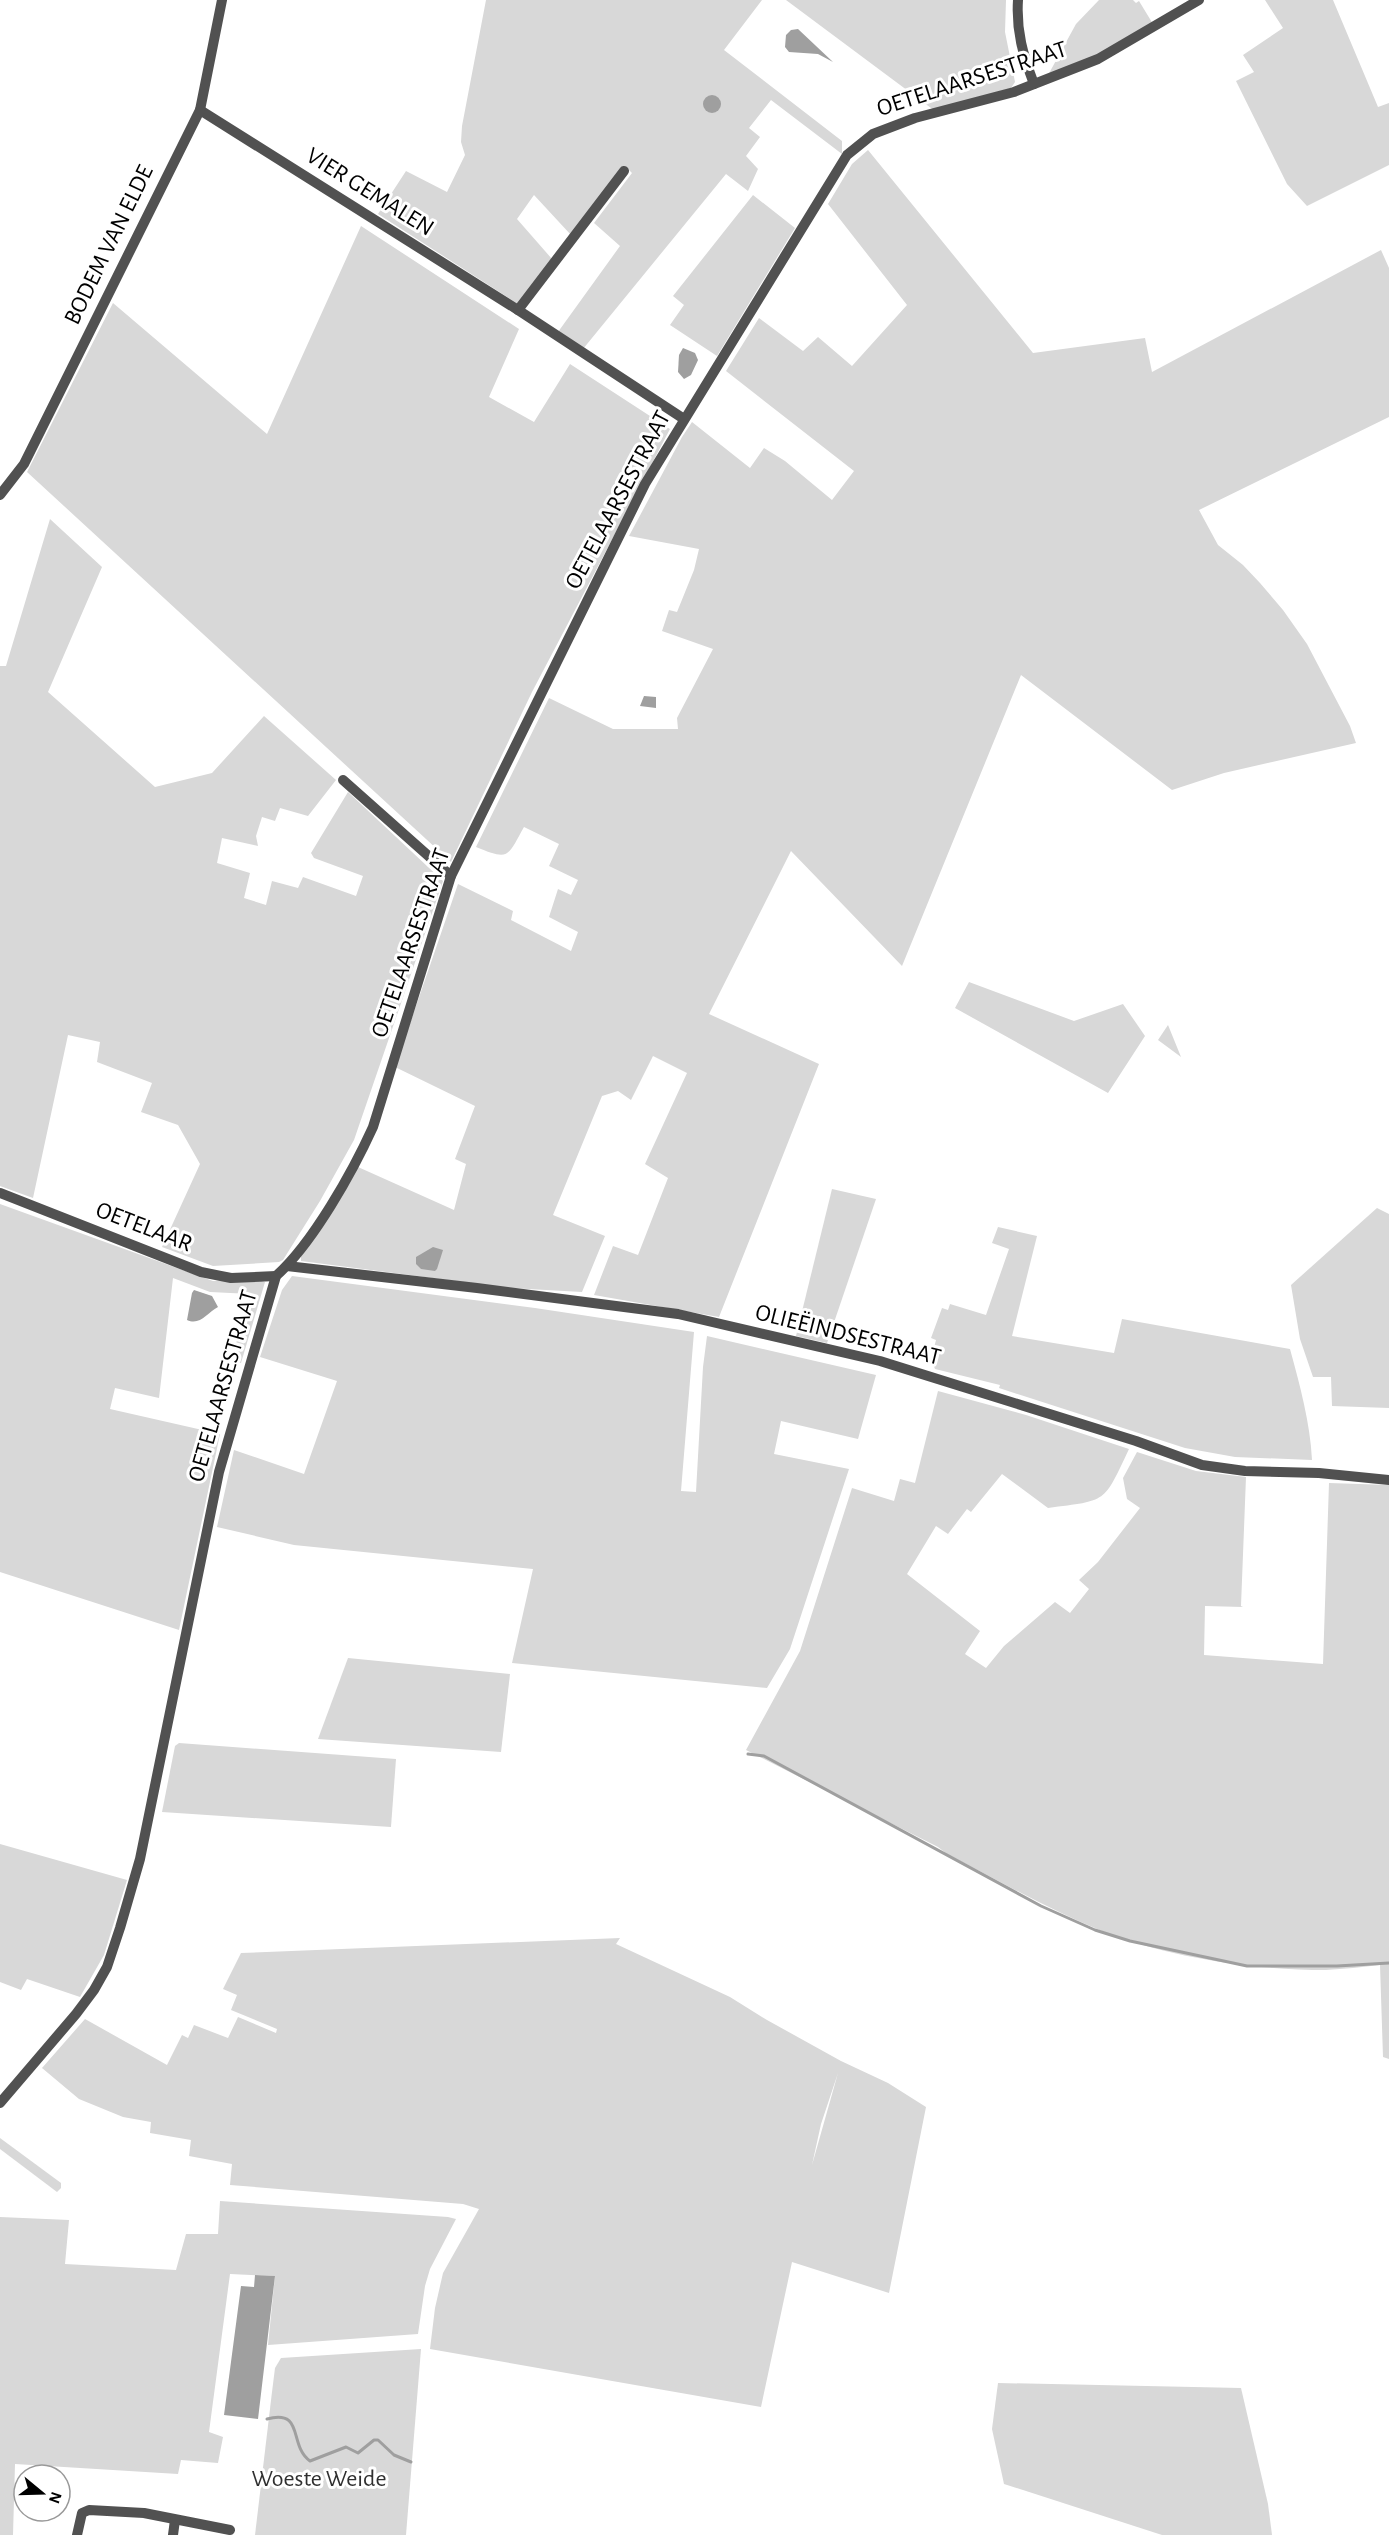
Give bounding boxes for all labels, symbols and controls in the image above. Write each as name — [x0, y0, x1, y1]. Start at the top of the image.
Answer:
street label: OETELAARSESTRAAT — [874, 37, 1070, 121]
street label: VIER GEMALEN — [302, 143, 438, 241]
street label: BODEM VAN ELDE — [60, 161, 158, 328]
street label: OETELAARSESTRAAT — [561, 407, 675, 593]
street label: OETELAARSESTRAAT — [367, 845, 455, 1041]
street label: OETELAAR — [92, 1198, 196, 1256]
street label: OETELAARSESTRAAT — [184, 1287, 262, 1485]
street label: OLIEËINDSESTRAAT — [753, 1299, 944, 1370]
north arrow — [12, 2463, 72, 2523]
park label: Woeste Weide — [251, 2467, 387, 2491]
text: N — [46, 2490, 65, 2505]

